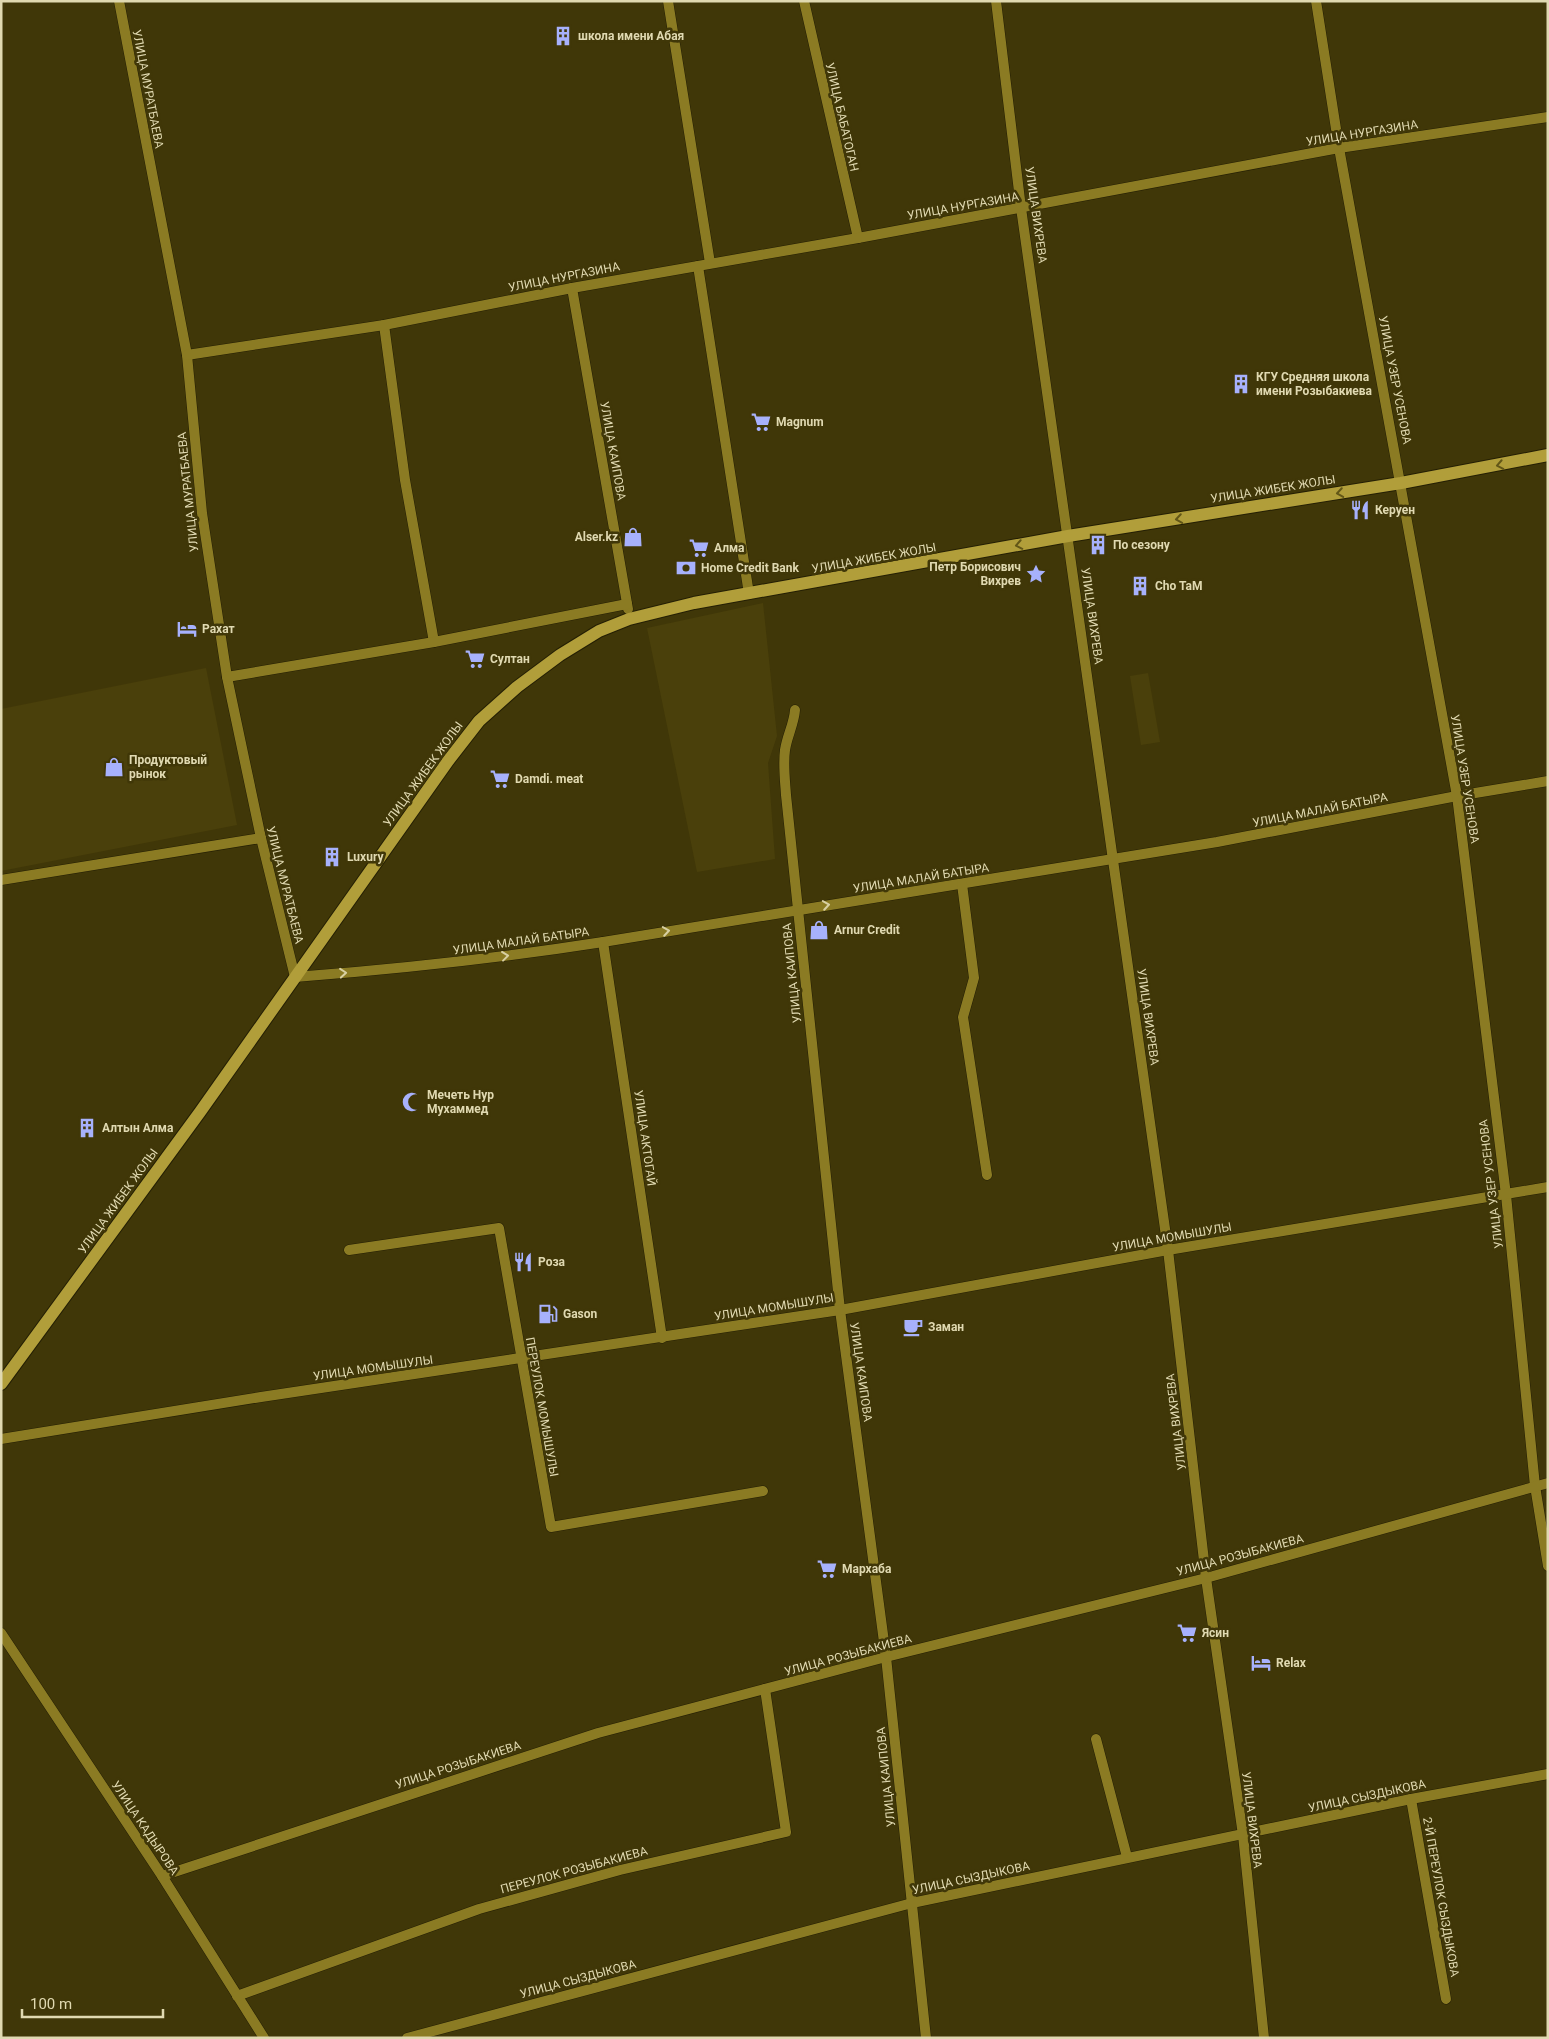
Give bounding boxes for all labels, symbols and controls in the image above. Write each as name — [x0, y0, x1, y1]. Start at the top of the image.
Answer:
building icon: школа имени Абая — [552, 25, 574, 47]
street label: УЛИЦА МУРАТБАЕВА — [130, 29, 166, 150]
place label: школа имени Абая — [578, 29, 684, 43]
street label: УЛИЦА БАБАТОГАН — [823, 61, 861, 173]
street label: УЛИЦА НУРГАЗИНА — [1305, 117, 1419, 149]
street label: УЛИЦА ВИХРЕВА — [1022, 166, 1050, 264]
street label: УЛИЦА НУРГАЗИНА — [906, 189, 1020, 223]
street label: УЛИЦА НУРГАЗИНА — [507, 259, 621, 295]
street label: УЛИЦА УЗЕР УСЕНОВА — [1376, 315, 1414, 445]
place label: КГУ Средняя школа имени Розыбакиева — [1256, 370, 1373, 398]
building icon: КГУ Средняя школа имени Розыбакиева — [1230, 373, 1252, 395]
street label: УЛИЦА КАИПОВА — [597, 400, 629, 502]
supermarket icon: Magnum — [750, 411, 772, 433]
place label: Magnum — [776, 415, 824, 429]
street label: УЛИЦА МУРАТБАЕВА — [175, 431, 201, 553]
one-way arrow — [1495, 459, 1504, 469]
street label: УЛИЦА ЖИБЕК ЖОЛЫ — [1210, 472, 1336, 506]
one-way arrow — [1336, 487, 1344, 498]
restaurant icon: Керуен — [1349, 499, 1371, 521]
place label: Керуен — [1375, 503, 1415, 517]
one-way arrow — [1175, 513, 1184, 523]
shop icon: Alser.kz — [622, 526, 644, 548]
place label: Alser.kz — [575, 530, 618, 544]
building icon: По сезону — [1087, 534, 1109, 556]
supermarket icon: Алма — [688, 537, 710, 559]
place label: По сезону — [1113, 538, 1171, 552]
street label: УЛИЦА ЖИБЕК ЖОЛЫ — [811, 540, 937, 576]
one-way arrow — [1015, 540, 1024, 550]
place label: Алма — [714, 541, 745, 555]
bank icon: Home Credit Bank — [675, 557, 697, 579]
place label: Петр Борисович Вихрев — [929, 560, 1021, 588]
place label: Home Credit Bank — [701, 561, 800, 575]
place icon: Петр Борисович Вихрев — [1025, 563, 1047, 585]
street label: УЛИЦА ВИХРЕВА — [1078, 567, 1106, 665]
building icon: Cho TaM — [1129, 575, 1151, 597]
place label: Cho TaM — [1155, 579, 1203, 593]
hotel icon: Рахат — [176, 618, 198, 640]
place label: Рахат — [202, 622, 235, 636]
supermarket icon: Султан — [464, 648, 486, 670]
place label: Султан — [490, 652, 530, 666]
street label: УЛИЦА УЗЕР УСЕНОВА — [1448, 714, 1482, 845]
street label: УЛИЦА ЖИБЕК ЖОЛЫ — [380, 719, 466, 829]
place label: Продуктовый рынок — [129, 753, 207, 781]
shop icon: Продуктовый рынок — [103, 756, 125, 778]
supermarket icon: Damdi. meat — [489, 768, 511, 790]
place label: Damdi. meat — [515, 772, 583, 786]
street label: УЛИЦА МАЛАЙ БАТЫРА — [1251, 789, 1389, 830]
street label: УЛИЦА МУРАТБАЕВА — [264, 825, 306, 945]
building icon: Luxury — [321, 846, 343, 868]
place label: Luxury — [347, 850, 384, 864]
street label: УЛИЦА МАЛАЙ БАТЫРА — [852, 859, 990, 896]
one-way arrow — [822, 900, 830, 911]
shop icon: Arnur Credit — [808, 919, 830, 941]
street label: УЛИЦА КАИПОВА — [780, 922, 804, 1024]
place label: Arnur Credit — [834, 923, 900, 937]
street label: УЛИЦА МАЛАЙ БАТЫРА — [452, 924, 590, 957]
one-way arrow — [661, 927, 670, 937]
one-way arrow — [501, 951, 509, 962]
one-way arrow — [340, 968, 348, 979]
street label: УЛИЦА ВИХРЕВА — [1134, 968, 1162, 1066]
place label: Мечеть Нур Мухаммед — [427, 1088, 494, 1116]
street label: УЛИЦА АКТОГАЙ — [631, 1089, 660, 1187]
mosque icon: Мечеть Нур Мухаммед — [401, 1091, 423, 1113]
building icon: Алтын Алма — [76, 1117, 98, 1139]
street label: УЛИЦА УЗЕР УСЕНОВА — [1476, 1118, 1506, 1249]
place label: Алтын Алма — [102, 1121, 174, 1135]
street label: УЛИЦА ЖИБЕК ЖОЛЫ — [75, 1146, 161, 1256]
street label: УЛИЦА МОМЫШУЛЫ — [1111, 1220, 1233, 1254]
restaurant icon: Роза — [512, 1251, 534, 1273]
place label: Роза — [538, 1255, 566, 1269]
street label: УЛИЦА МОМЫШУЛЫ — [713, 1291, 835, 1323]
fuel station icon: Gason — [537, 1303, 559, 1325]
place label: Gason — [563, 1307, 598, 1321]
cafe icon: Заман — [902, 1316, 924, 1338]
place label: Заман — [928, 1320, 964, 1334]
street label: УЛИЦА КАИПОВА — [847, 1321, 875, 1423]
street label: ПЕРЕУЛОК МОМЫШУЛЫ — [523, 1336, 561, 1478]
street label: УЛИЦА МОМЫШУЛЫ — [312, 1353, 434, 1383]
street label: УЛИЦА ВИХРЕВА — [1163, 1373, 1189, 1471]
street label: УЛИЦА РОЗЫБАКИЕВА — [1175, 1531, 1305, 1579]
supermarket icon: Мархаба — [816, 1558, 838, 1580]
place label: Мархаба — [842, 1562, 892, 1576]
supermarket icon: Ясин — [1176, 1622, 1198, 1644]
place label: Ясин — [1201, 1626, 1229, 1640]
street label: УЛИЦА РОЗЫБАКИЕВА — [783, 1631, 913, 1679]
hotel icon: Relax — [1250, 1652, 1272, 1674]
place label: Relax — [1276, 1656, 1307, 1670]
street label: УЛИЦА КАИПОВА — [874, 1726, 898, 1828]
street label: УЛИЦА РОЗЫБАКИЕВА — [393, 1738, 523, 1792]
street label: УЛИЦА ВИХРЕВА — [1239, 1771, 1265, 1869]
street label: УЛИЦА СЫЗДЫКОВА — [1307, 1777, 1427, 1815]
street label: УЛИЦА КАДЫРОВА — [108, 1778, 182, 1878]
street label: 2-Й ПЕРЕУЛОК СЫЗДЫКОВА — [1420, 1816, 1463, 1978]
street label: ПЕРЕУЛОК РОЗЫБАКИЕВА — [499, 1844, 649, 1896]
street label: УЛИЦА СЫЗДЫКОВА — [911, 1859, 1031, 1897]
street label: УЛИЦА СЫЗДЫКОВА — [518, 1957, 638, 2001]
scale bar — [22, 1986, 164, 2018]
text: 100 m — [30, 1995, 72, 2013]

